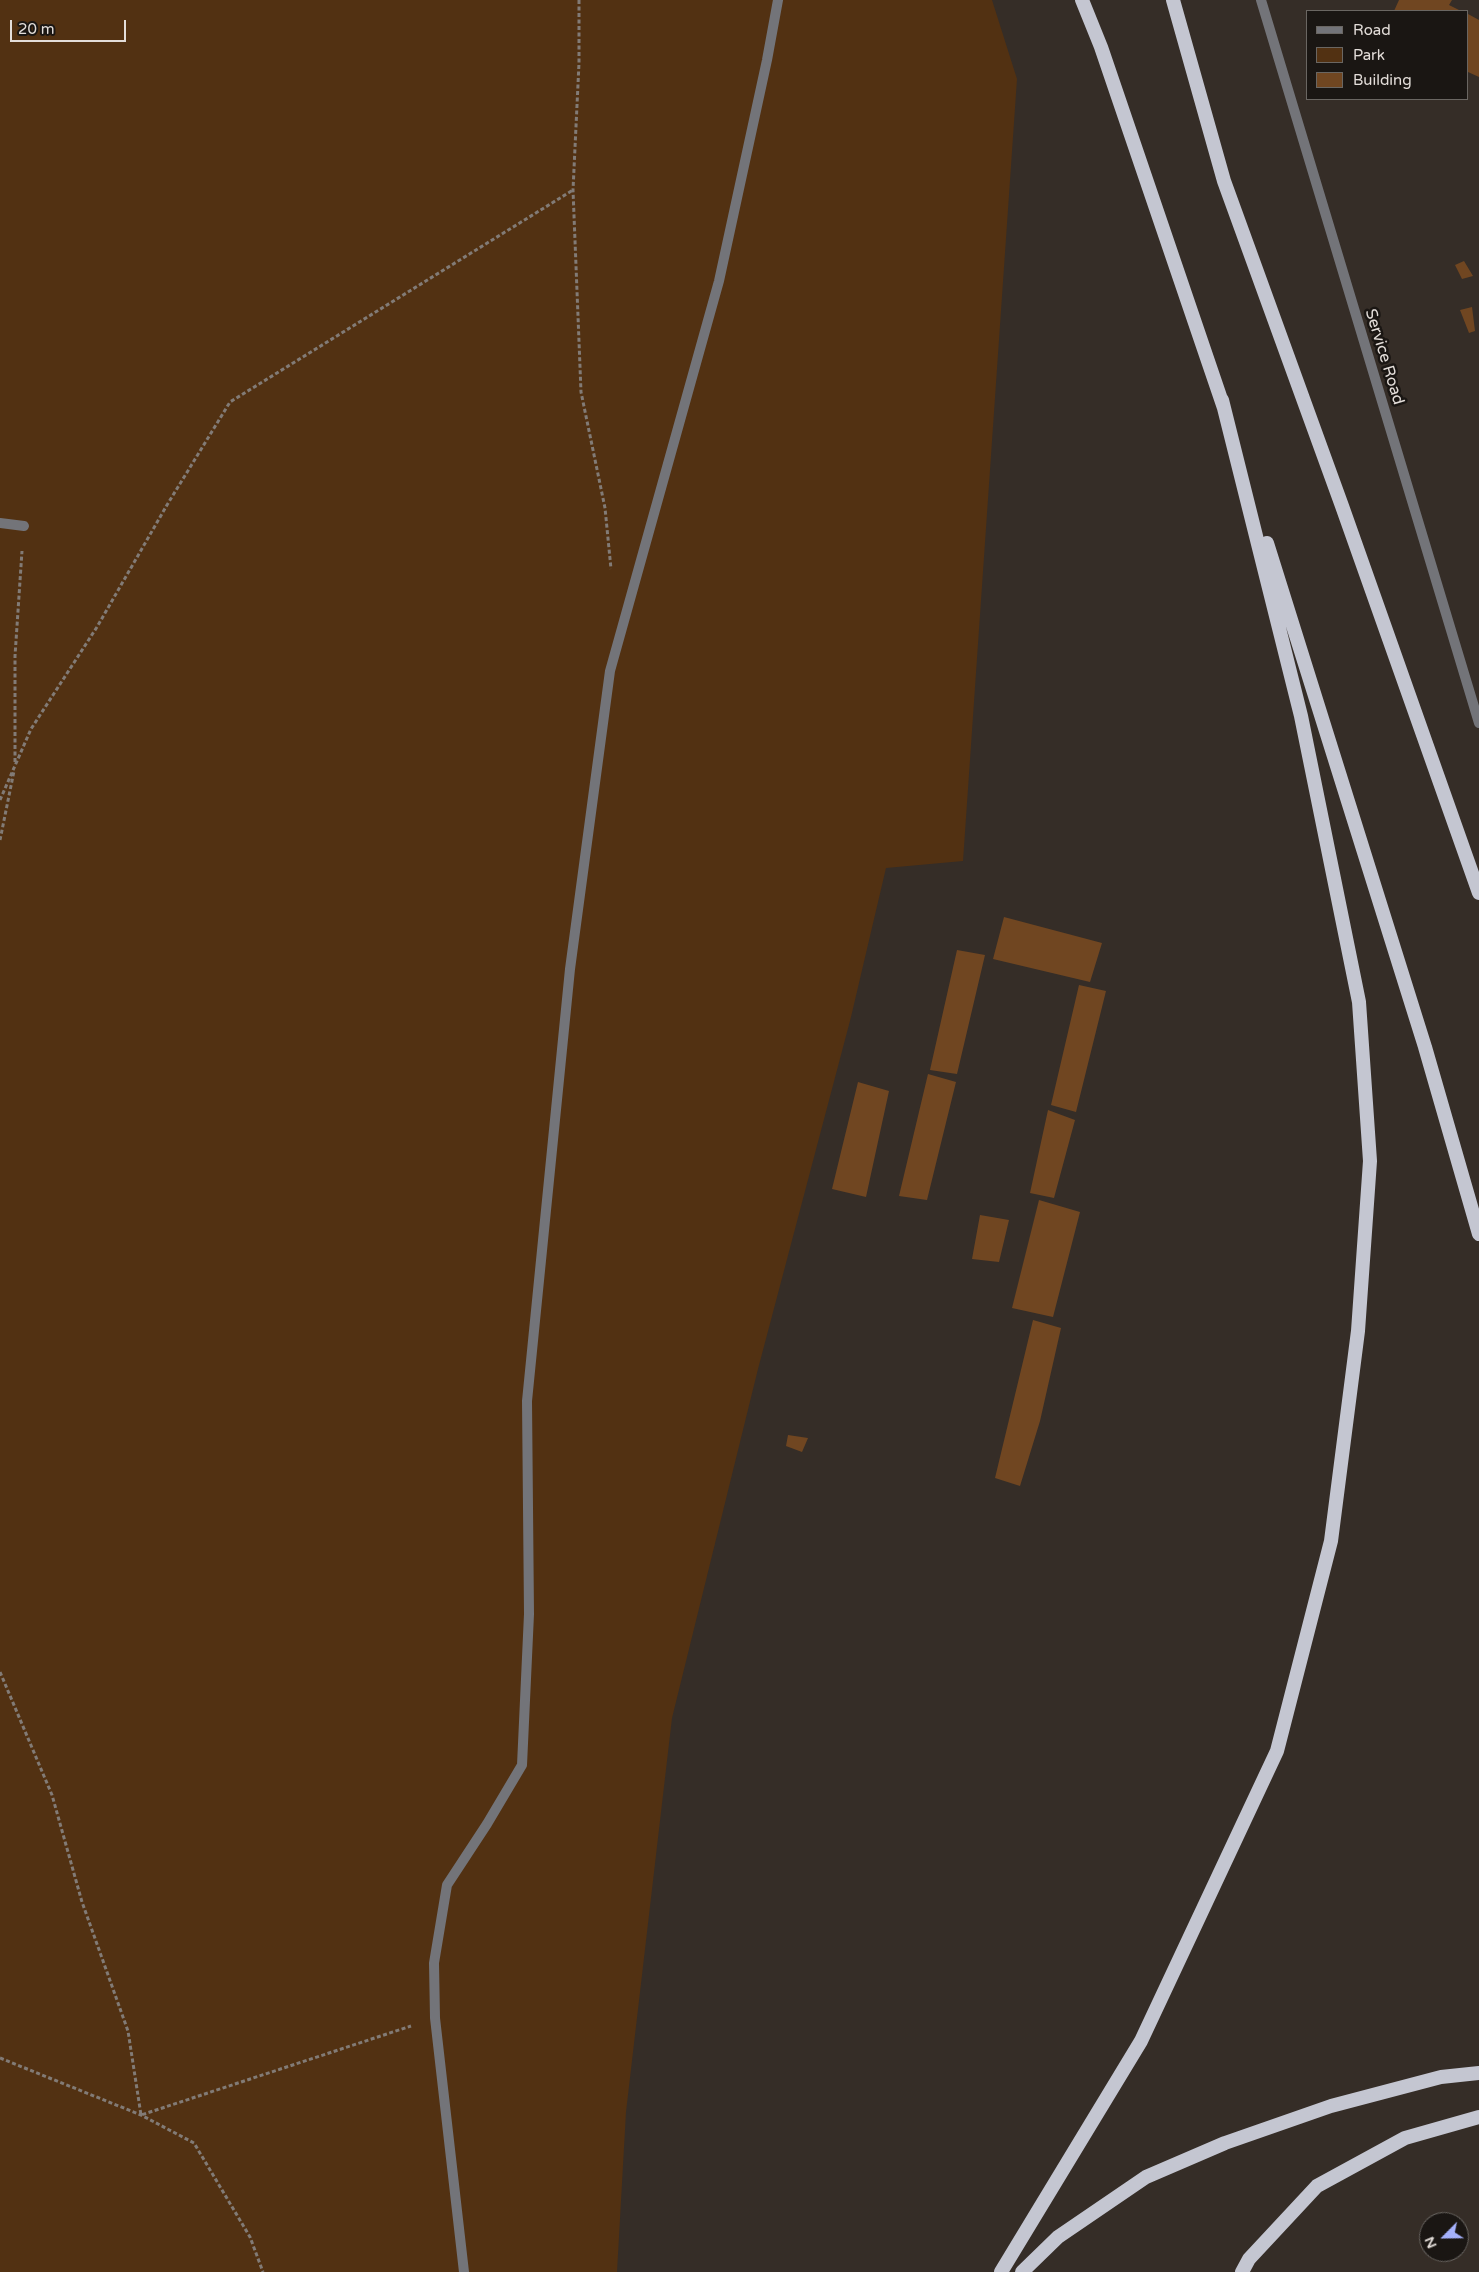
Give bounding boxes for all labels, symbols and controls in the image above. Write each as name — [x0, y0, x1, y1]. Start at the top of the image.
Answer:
scale bar — [12, 10, 129, 42]
legend — [1306, 10, 1469, 100]
text: 20 m — [18, 20, 55, 38]
text: Road — [1353, 21, 1391, 39]
text: Park — [1353, 46, 1385, 64]
text: Building — [1353, 71, 1412, 89]
street label: Service Road — [1360, 307, 1408, 407]
north arrow — [1419, 2212, 1469, 2262]
text: N — [1421, 2234, 1441, 2251]

